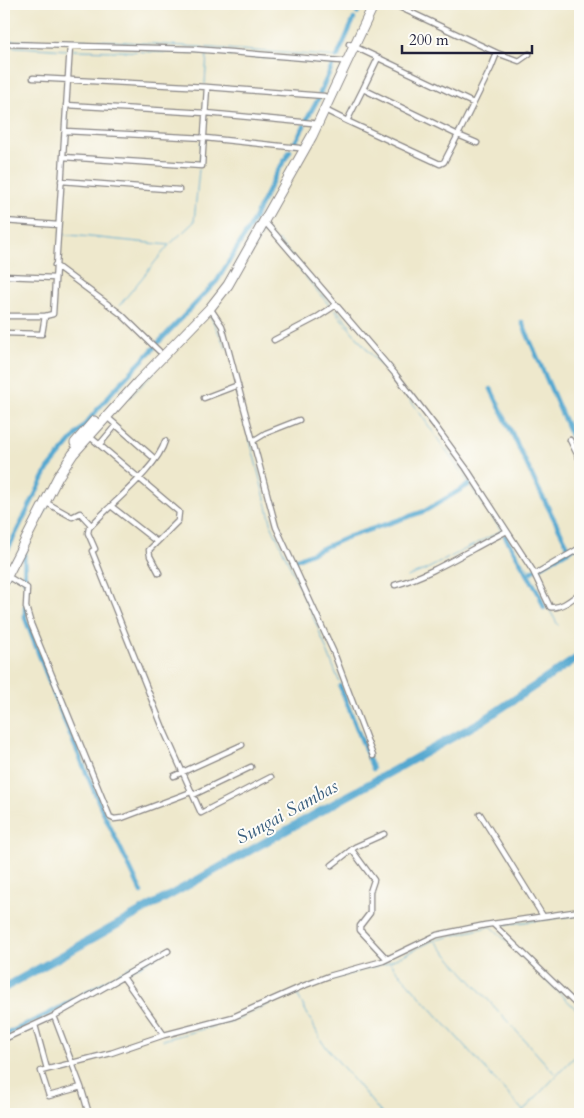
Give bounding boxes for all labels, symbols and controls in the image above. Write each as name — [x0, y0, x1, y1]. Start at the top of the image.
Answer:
scale bar — [402, 22, 532, 54]
text: 200 m — [409, 30, 449, 50]
water label: Sungai Sambas — [231, 773, 343, 851]

